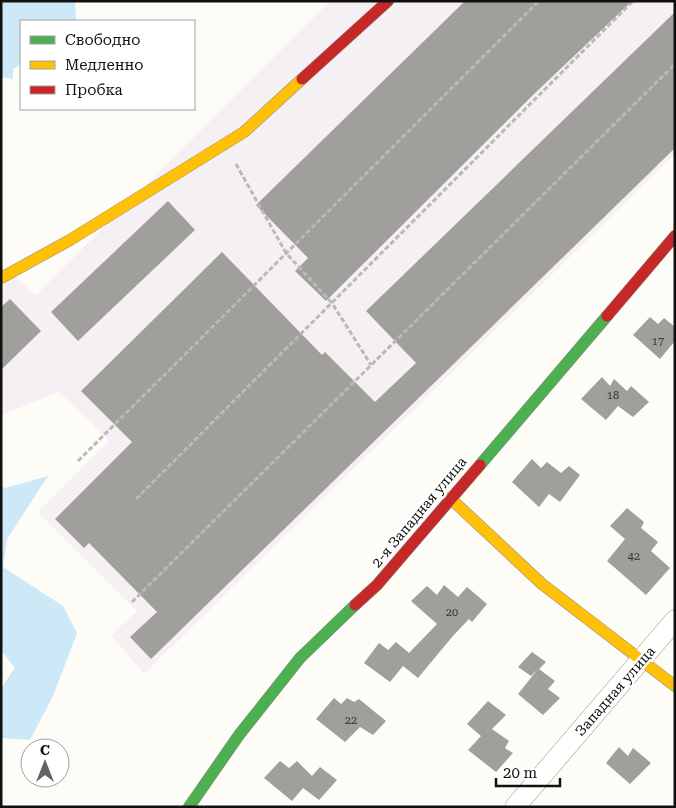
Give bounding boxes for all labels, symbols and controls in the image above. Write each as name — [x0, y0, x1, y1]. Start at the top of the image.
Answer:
legend — [20, 20, 195, 110]
text: Свободно — [65, 31, 140, 49]
text: Медленно — [65, 56, 144, 74]
text: Пробка — [65, 81, 123, 99]
house number: 17 — [652, 335, 664, 348]
house number: 18 — [607, 389, 619, 402]
street label: 2-я Западная улица — [368, 453, 470, 570]
house number: 42 — [628, 550, 640, 563]
house number: 20 — [446, 606, 458, 619]
street label: Западная улица — [572, 643, 658, 739]
house number: 22 — [345, 714, 357, 727]
north arrow — [20, 738, 70, 788]
text: С — [40, 742, 50, 758]
scale bar — [496, 756, 560, 788]
text: 20 m — [503, 764, 538, 782]

